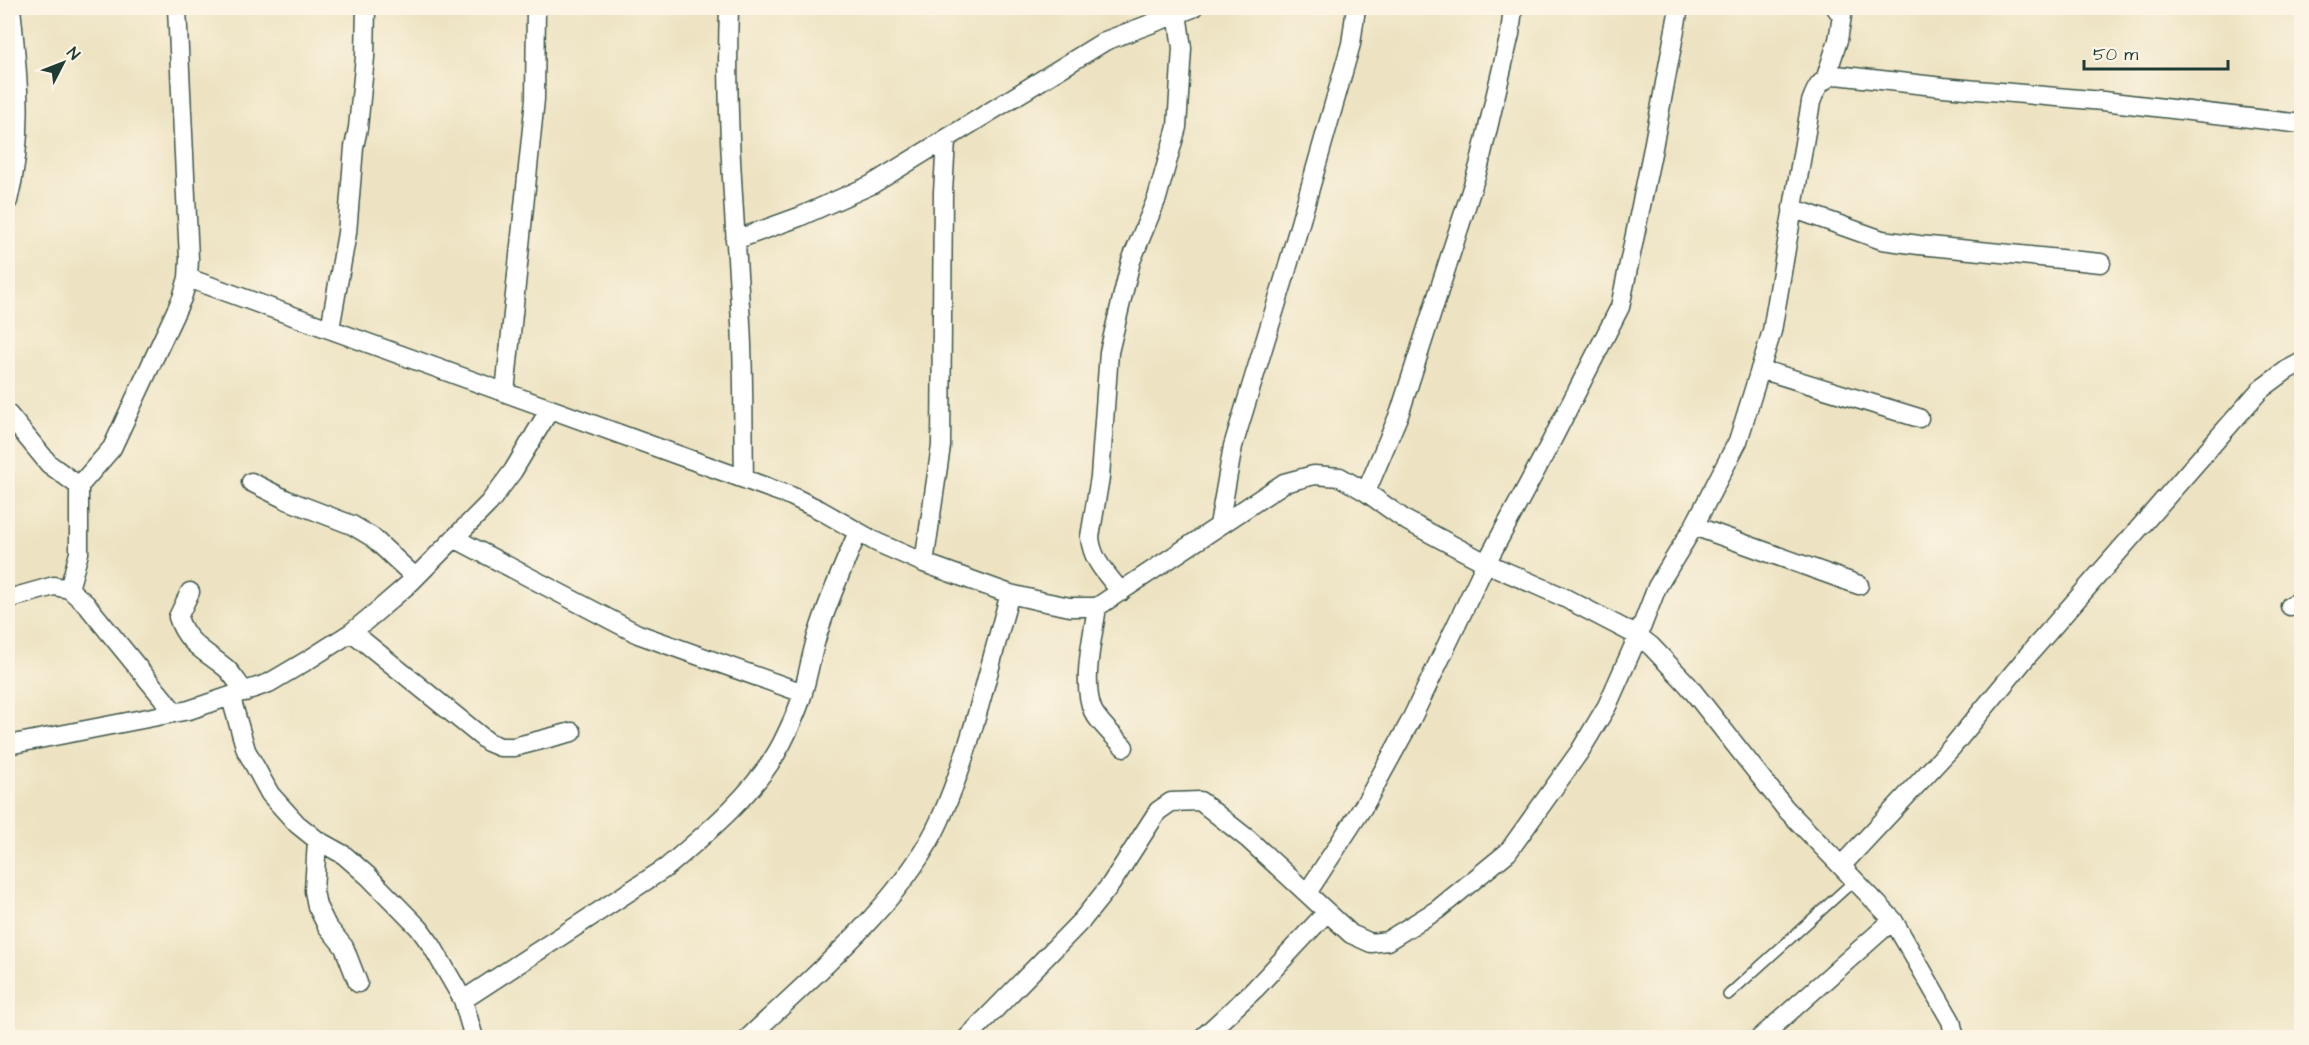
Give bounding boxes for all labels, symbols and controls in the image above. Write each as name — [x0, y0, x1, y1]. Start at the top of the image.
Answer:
north arrow — [33, 33, 93, 93]
scale bar — [2084, 33, 2228, 71]
text: 50 m — [2093, 42, 2138, 67]
text: N — [62, 43, 85, 65]

